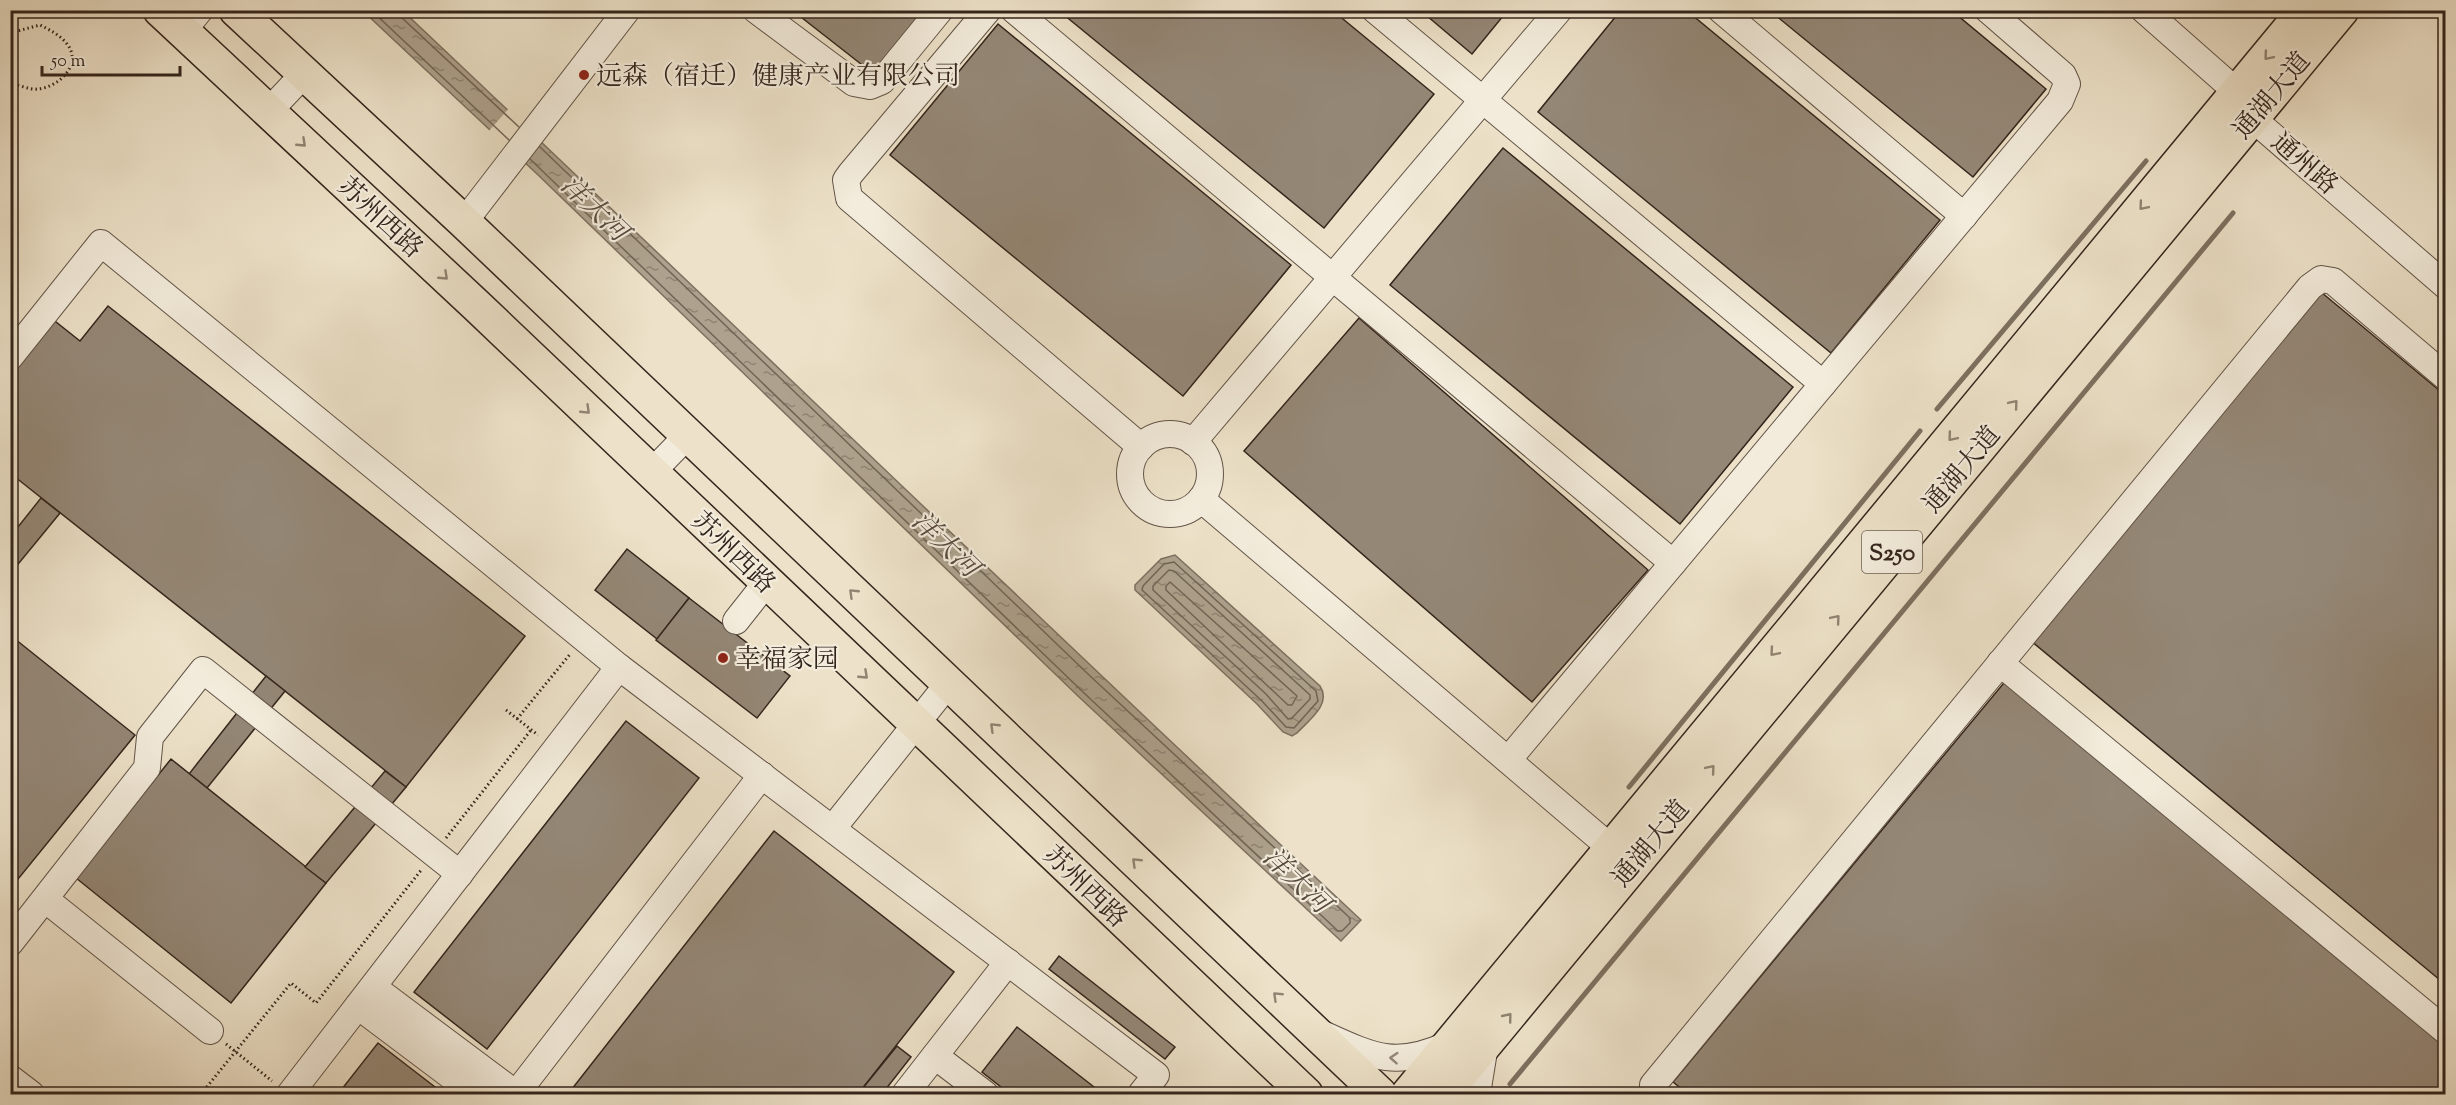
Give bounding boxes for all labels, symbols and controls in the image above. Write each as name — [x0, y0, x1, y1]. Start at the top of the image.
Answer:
scale bar — [42, 39, 180, 77]
street label: 通湖大道 — [2225, 45, 2321, 148]
text: 50 m — [50, 49, 86, 75]
one-way arrow — [2264, 49, 2275, 60]
place label: 远森（宿迁）健康产业有限公司 — [596, 59, 960, 96]
marker: 远森（宿迁）健康产业有限公司 — [577, 68, 591, 82]
street label: 通州路 — [2262, 125, 2345, 204]
one-way arrow — [295, 136, 305, 147]
water label: 洋大河 — [551, 168, 640, 255]
street label: 苏州西路 — [329, 170, 430, 268]
one-way arrow — [2139, 199, 2150, 210]
one-way arrow — [438, 269, 448, 280]
one-way arrow — [2007, 400, 2018, 411]
one-way arrow — [579, 403, 589, 414]
street label: 通湖大道 — [1915, 419, 2011, 522]
one-way arrow — [1948, 430, 1959, 441]
street label: 苏州西路 — [682, 504, 783, 603]
water label: 洋大河 — [902, 504, 991, 591]
road number: S250 — [1862, 531, 1922, 573]
one-way arrow — [849, 589, 860, 600]
one-way arrow — [1829, 615, 1840, 626]
place label: 幸福家园 — [735, 642, 839, 679]
one-way arrow — [1770, 645, 1781, 656]
marker: 幸福家园 — [716, 651, 730, 665]
one-way arrow — [857, 668, 867, 679]
one-way arrow — [991, 724, 1002, 735]
one-way arrow — [1704, 765, 1715, 776]
street label: 通湖大道 — [1604, 793, 1700, 896]
street label: 苏州西路 — [1034, 838, 1135, 937]
water label: 洋大河 — [1253, 840, 1342, 927]
one-way arrow — [1132, 858, 1142, 869]
one-way arrow — [1273, 993, 1284, 1004]
one-way arrow — [1500, 1013, 1511, 1024]
one-way arrow — [1390, 1051, 1399, 1064]

